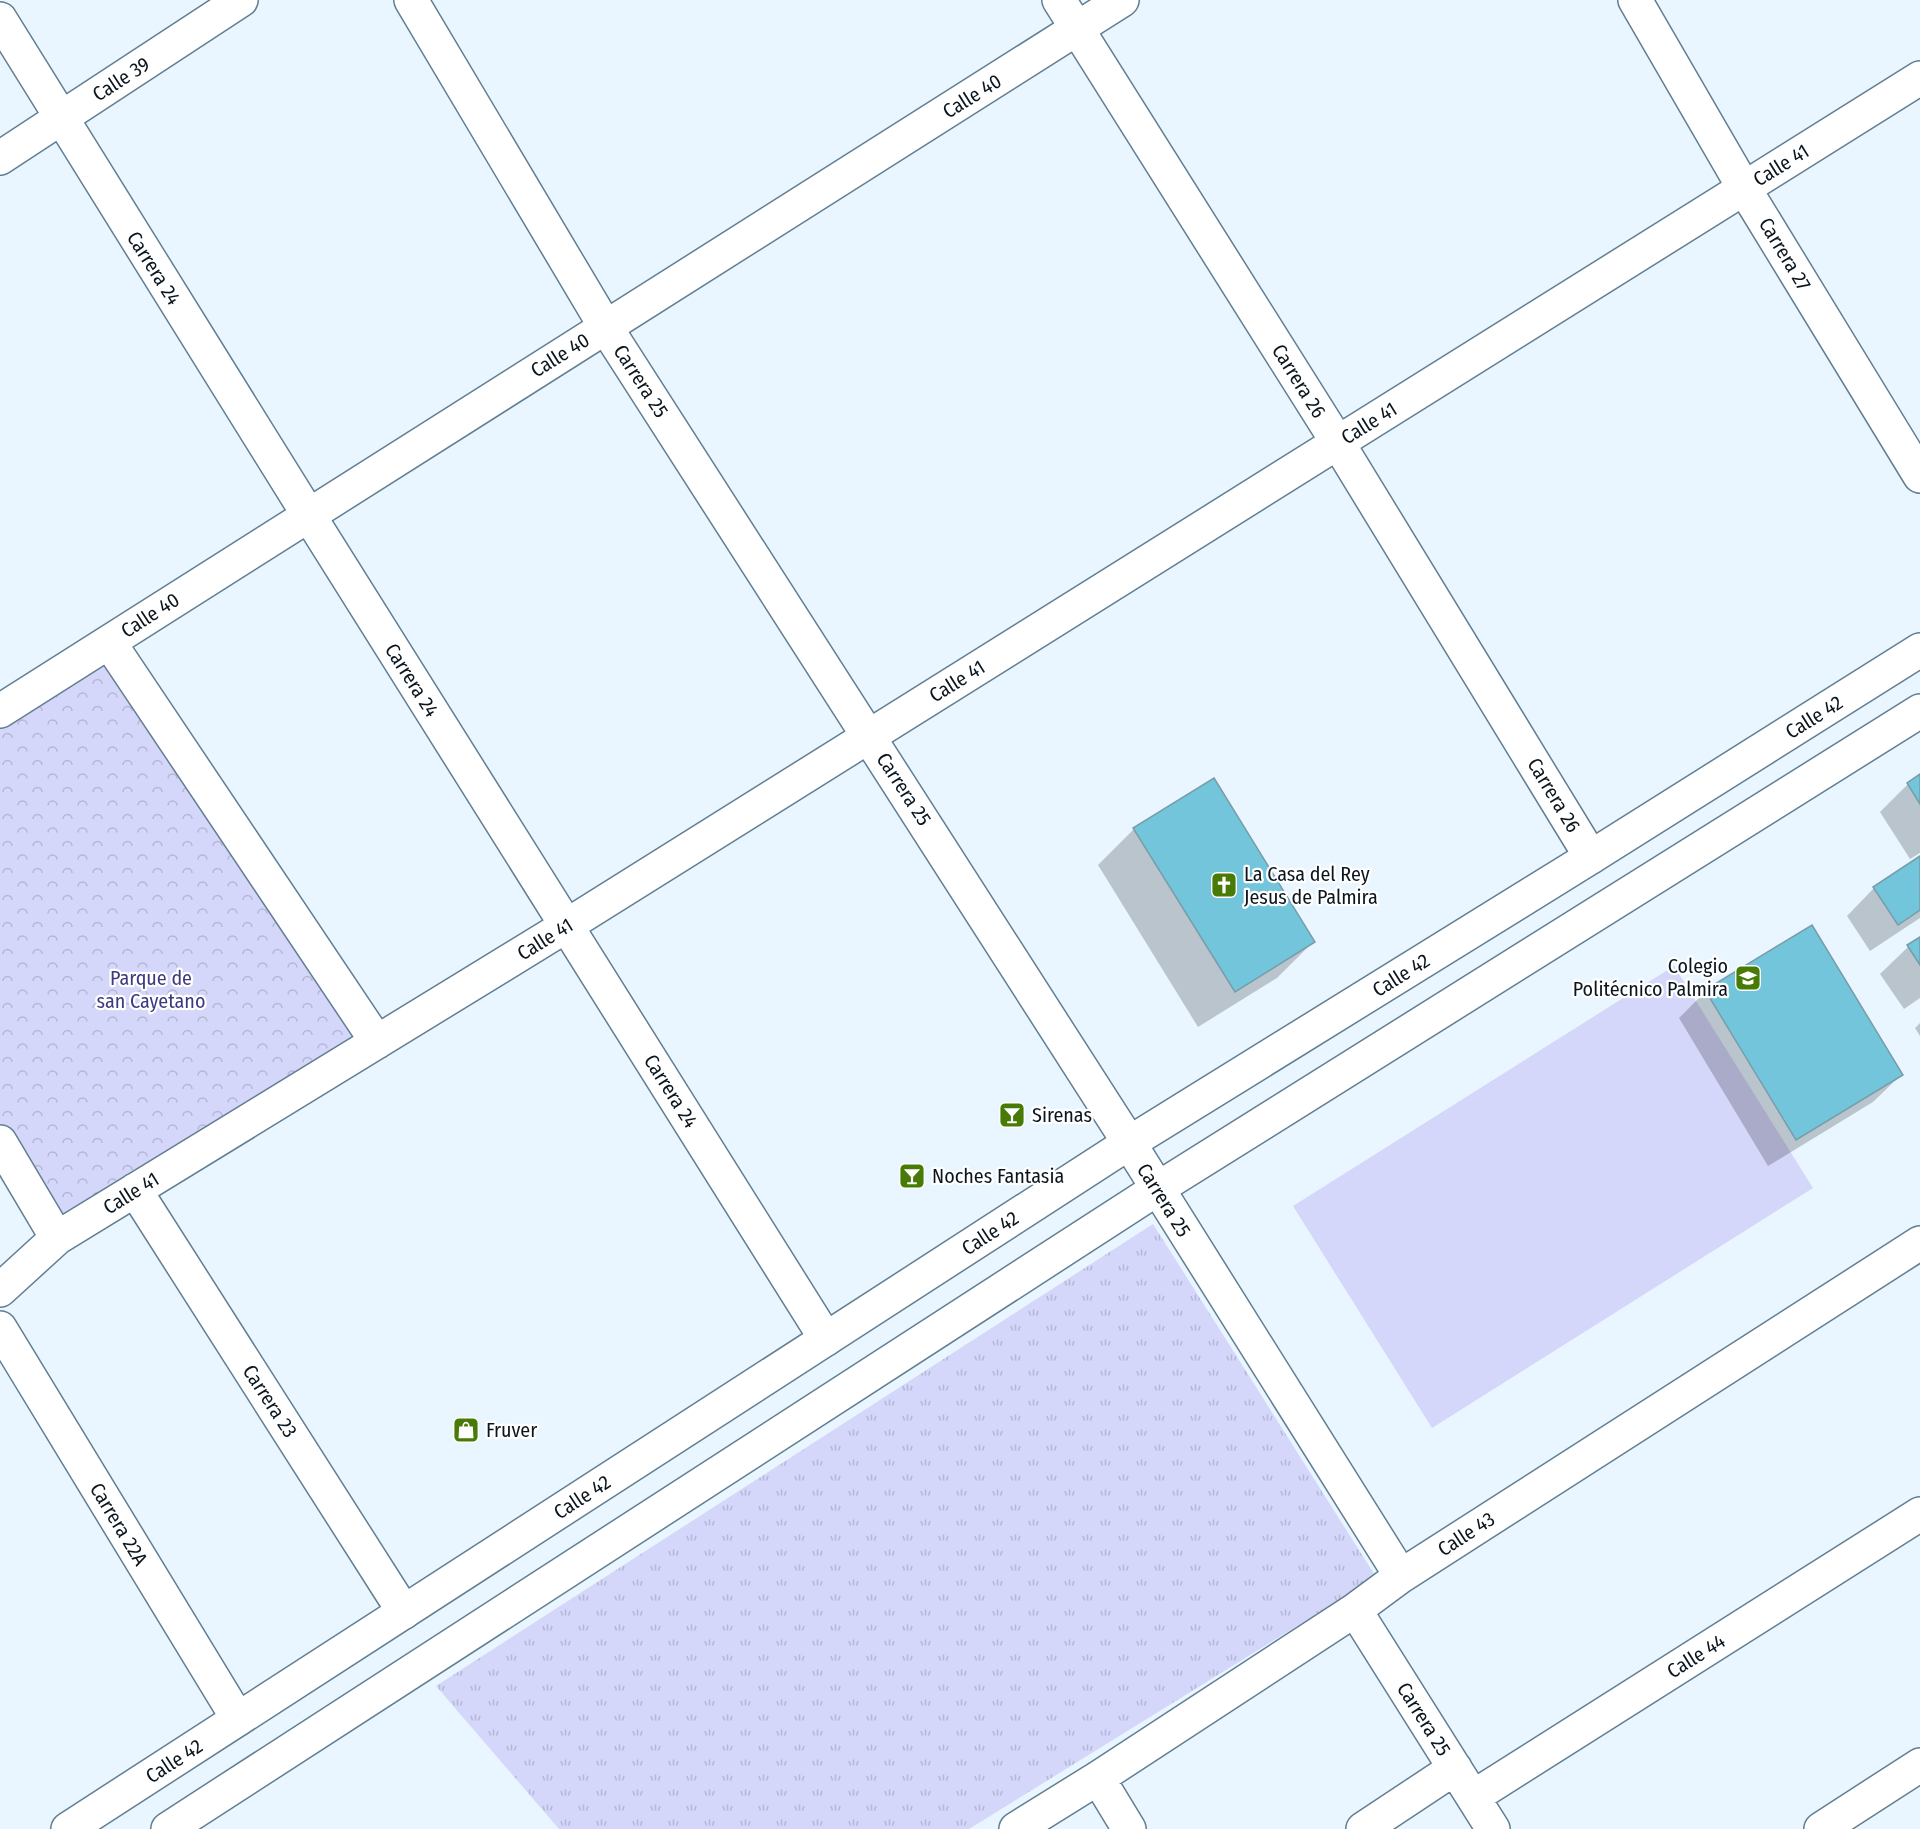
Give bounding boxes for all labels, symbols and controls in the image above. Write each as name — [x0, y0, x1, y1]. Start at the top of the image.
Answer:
street label: Calle 39 — [88, 52, 154, 106]
street label: Calle 40 — [938, 69, 1006, 123]
street label: Calle 41 — [1749, 139, 1813, 191]
street label: Carrera 27 — [1754, 213, 1816, 295]
street label: Carrera 24 — [122, 227, 186, 309]
street label: Calle 40 — [526, 328, 594, 382]
street label: Carrera 25 — [609, 340, 673, 422]
street label: Carrera 26 — [1267, 340, 1331, 422]
street label: Calle 41 — [1337, 397, 1401, 449]
street label: Calle 40 — [116, 587, 184, 643]
street label: Carrera 24 — [380, 639, 444, 721]
street label: Calle 41 — [925, 655, 989, 707]
street label: Calle 42 — [1781, 690, 1847, 744]
street label: Carrera 25 — [872, 748, 936, 830]
street label: Carrera 26 — [1522, 753, 1586, 837]
place label: La Casa del Rey Jesus de Palmira — [1244, 862, 1378, 909]
church icon: La Casa del Rey Jesus de Palmira — [1209, 870, 1239, 900]
street label: Calle 41 — [513, 913, 577, 965]
street label: Calle 42 — [1368, 948, 1434, 1002]
place label: Colegio Politécnico Palmira — [1573, 954, 1728, 1001]
school or university icon: Colegio Politécnico Palmira — [1733, 963, 1763, 993]
park label: Parque de san Cayetano — [97, 966, 205, 1013]
street label: Carrera 24 — [639, 1050, 703, 1132]
bar icon: Sirenas — [997, 1100, 1027, 1130]
place label: Sirenas — [1032, 1103, 1092, 1127]
street label: Carrera 25 — [1132, 1159, 1196, 1241]
bar icon: Noches Fantasia — [897, 1161, 927, 1191]
place label: Noches Fantasia — [932, 1164, 1064, 1188]
street label: Calle 41 — [99, 1167, 163, 1219]
street label: Calle 42 — [957, 1206, 1023, 1260]
street label: Carrera 23 — [238, 1360, 302, 1442]
shop icon: Fruver — [451, 1415, 481, 1445]
place label: Fruver — [486, 1418, 537, 1442]
street label: Calle 42 — [549, 1470, 615, 1524]
street label: Carrera 22A — [85, 1478, 153, 1570]
street label: Calle 43 — [1433, 1507, 1499, 1561]
street label: Calle 44 — [1663, 1629, 1730, 1683]
street label: Carrera 25 — [1392, 1678, 1456, 1760]
street label: Calle 42 — [141, 1734, 207, 1788]

